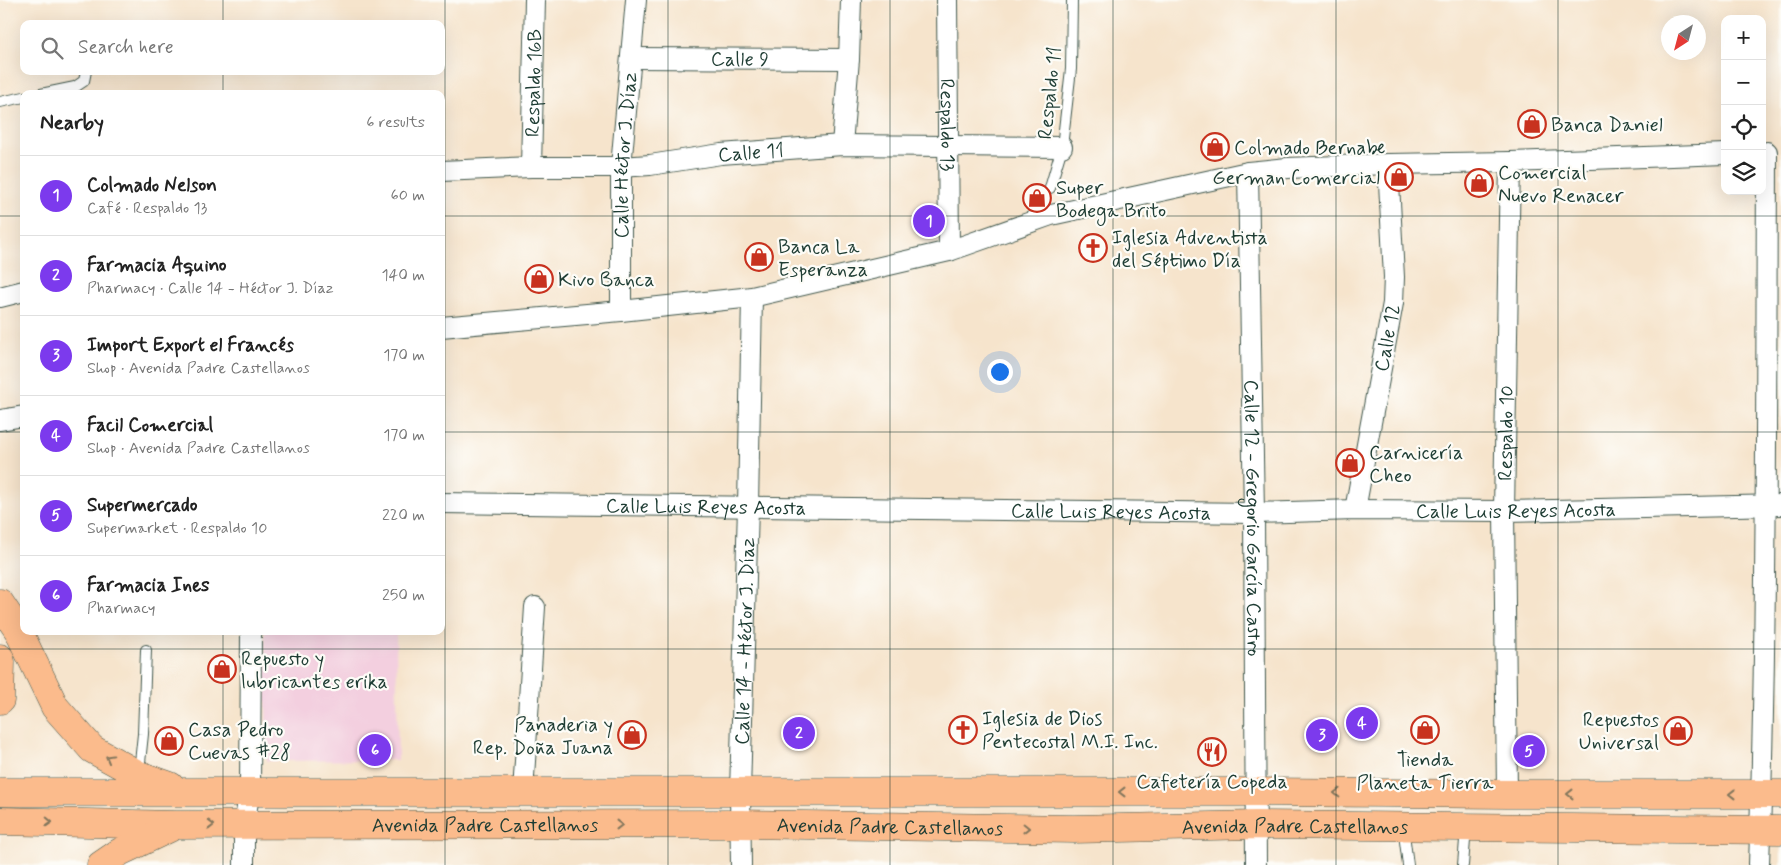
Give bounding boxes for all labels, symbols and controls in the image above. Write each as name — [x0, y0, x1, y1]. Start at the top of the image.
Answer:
north arrow — [1661, 15, 1706, 60]
map controls — [1721, 15, 1766, 195]
button: + — [1721, 15, 1766, 60]
search box — [20, 20, 445, 75]
street label: Respaldo 16B — [520, 29, 549, 137]
icon: search — [38, 34, 66, 62]
text: Search here — [78, 35, 174, 60]
street label: Calle 9 — [711, 46, 769, 74]
street label: Respaldo 11 — [1032, 46, 1069, 141]
button: − — [1721, 60, 1766, 105]
street label: Calle Héctor J. Díaz — [609, 71, 644, 238]
street label: Respaldo 13 — [933, 78, 960, 172]
button: locate — [1721, 105, 1766, 150]
text: Nearby — [40, 109, 104, 137]
shop icon: Banca Daniel — [1517, 109, 1547, 139]
text: 6 results — [366, 112, 425, 133]
place label: Banca Daniel — [1551, 112, 1663, 139]
shop icon: Colmado Bernabe — [1200, 132, 1230, 162]
place label: Colmado Bernabe — [1234, 135, 1385, 162]
street label: Calle 11 — [717, 137, 785, 169]
button: layers — [1721, 150, 1766, 195]
place label: Comercial Nuevo Renacer — [1498, 160, 1624, 210]
shop icon: German Comercial — [1384, 162, 1414, 192]
place label: German Comercial — [1212, 165, 1380, 192]
shop icon: Comercial Nuevo Renacer — [1464, 168, 1494, 198]
text: Colmado Nelson — [87, 173, 217, 198]
place label: Super Bodega Brito — [1056, 175, 1166, 226]
shop icon: Super Bodega Brito — [1022, 183, 1052, 213]
text: 1 — [52, 185, 60, 206]
text: 60 m — [391, 185, 425, 206]
text: Café · Respaldo 13 — [87, 198, 207, 219]
pin: 1 — [913, 202, 945, 240]
place label: Iglesia Adventista del Séptimo Día — [1112, 225, 1268, 275]
church icon: Iglesia Adventista del Séptimo Día — [1078, 233, 1108, 263]
place label: Banca La Esperanza — [778, 234, 868, 284]
shop icon: Banca La Esperanza — [744, 242, 774, 272]
text: Farmacia Aquino — [87, 253, 227, 278]
shop icon: Kivo Banca — [524, 264, 554, 294]
text: 2 — [52, 265, 60, 286]
text: 140 m — [381, 265, 425, 286]
place label: Kivo Banca — [558, 267, 655, 294]
text: Pharmacy · Calle 14 - Héctor J. Díaz — [87, 278, 334, 299]
street label: Calle 12 — [1369, 302, 1407, 374]
text: Import Export el Francés — [87, 333, 294, 358]
text: 3 — [52, 345, 60, 366]
text: 170 m — [383, 345, 425, 366]
text: Shop · Avenida Padre Castellanos — [87, 358, 310, 379]
your location — [987, 359, 1013, 385]
street label: Calle 12 - Gregorio García Castro — [1237, 379, 1267, 656]
street label: Respaldo 10 — [1493, 385, 1521, 481]
text: Facil Comercial — [87, 413, 213, 438]
text: 4 — [51, 425, 61, 446]
text: 170 m — [383, 425, 425, 446]
text: Shop · Avenida Padre Castellanos — [87, 438, 310, 459]
place label: Carnicería Cheo — [1369, 440, 1463, 490]
shop icon: Carnicería Cheo — [1335, 448, 1365, 478]
text: Supermercado — [87, 493, 198, 518]
street label: Calle Luis Reyes Acosta — [606, 493, 806, 522]
street label: Calle Luis Reyes Acosta — [1416, 497, 1616, 526]
street label: Calle Luis Reyes Acosta — [1011, 498, 1211, 527]
text: 5 — [51, 505, 61, 526]
text: 220 m — [382, 505, 425, 526]
text: Supermarket · Respaldo 10 — [87, 518, 267, 539]
street label: Calle 14 - Héctor J. Díaz — [729, 537, 762, 745]
text: Farmacia Ines — [87, 573, 210, 598]
text: 6 — [52, 585, 60, 606]
text: 250 m — [382, 585, 425, 606]
text: Pharmacy — [87, 598, 155, 619]
place label: Repuesto y lubricantes erika — [241, 646, 388, 696]
shop icon: Repuesto y lubricantes erika — [207, 654, 237, 684]
pin: 4 — [1346, 704, 1378, 742]
place label: Iglesia de Dios Pentecostal M.I. Inc. — [982, 706, 1158, 756]
place label: Repuestos Universal — [1579, 707, 1659, 757]
place label: Panaderia y Rep. Doña Juana — [473, 712, 613, 762]
pin: 2 — [783, 714, 815, 752]
church icon: Iglesia de Dios Pentecostal M.I. Inc. — [948, 715, 978, 745]
shop icon: Tienda Planeta Tierra — [1410, 715, 1440, 745]
pin: 3 — [1306, 716, 1338, 754]
shop icon: Repuestos Universal — [1663, 716, 1693, 746]
place label: Casa Pedro Cuevas #28 — [188, 717, 291, 767]
shop icon: Panaderia y Rep. Doña Juana — [617, 720, 647, 750]
shop icon: Casa Pedro Cuevas #28 — [154, 726, 184, 756]
pin: 6 — [359, 731, 391, 769]
pin: 5 — [1513, 732, 1545, 770]
restaurant icon: Cafetería Copeda — [1197, 737, 1227, 767]
place label: Tienda Planeta Tierra — [1357, 747, 1494, 797]
one-way arrow — [105, 754, 114, 764]
place label: Cafetería Copeda — [1136, 769, 1288, 796]
one-way arrow — [1118, 787, 1126, 797]
one-way arrow — [1333, 788, 1341, 798]
one-way arrow — [1566, 789, 1574, 799]
one-way arrow — [1728, 789, 1736, 799]
street label: Avenida Padre Castellanos — [372, 812, 598, 840]
street label: Avenida Padre Castellanos — [776, 813, 1004, 843]
street label: Avenida Padre Castellanos — [1181, 813, 1408, 842]
one-way arrow — [45, 817, 53, 827]
one-way arrow — [208, 820, 215, 830]
one-way arrow — [615, 820, 623, 830]
one-way arrow — [1022, 823, 1030, 833]

